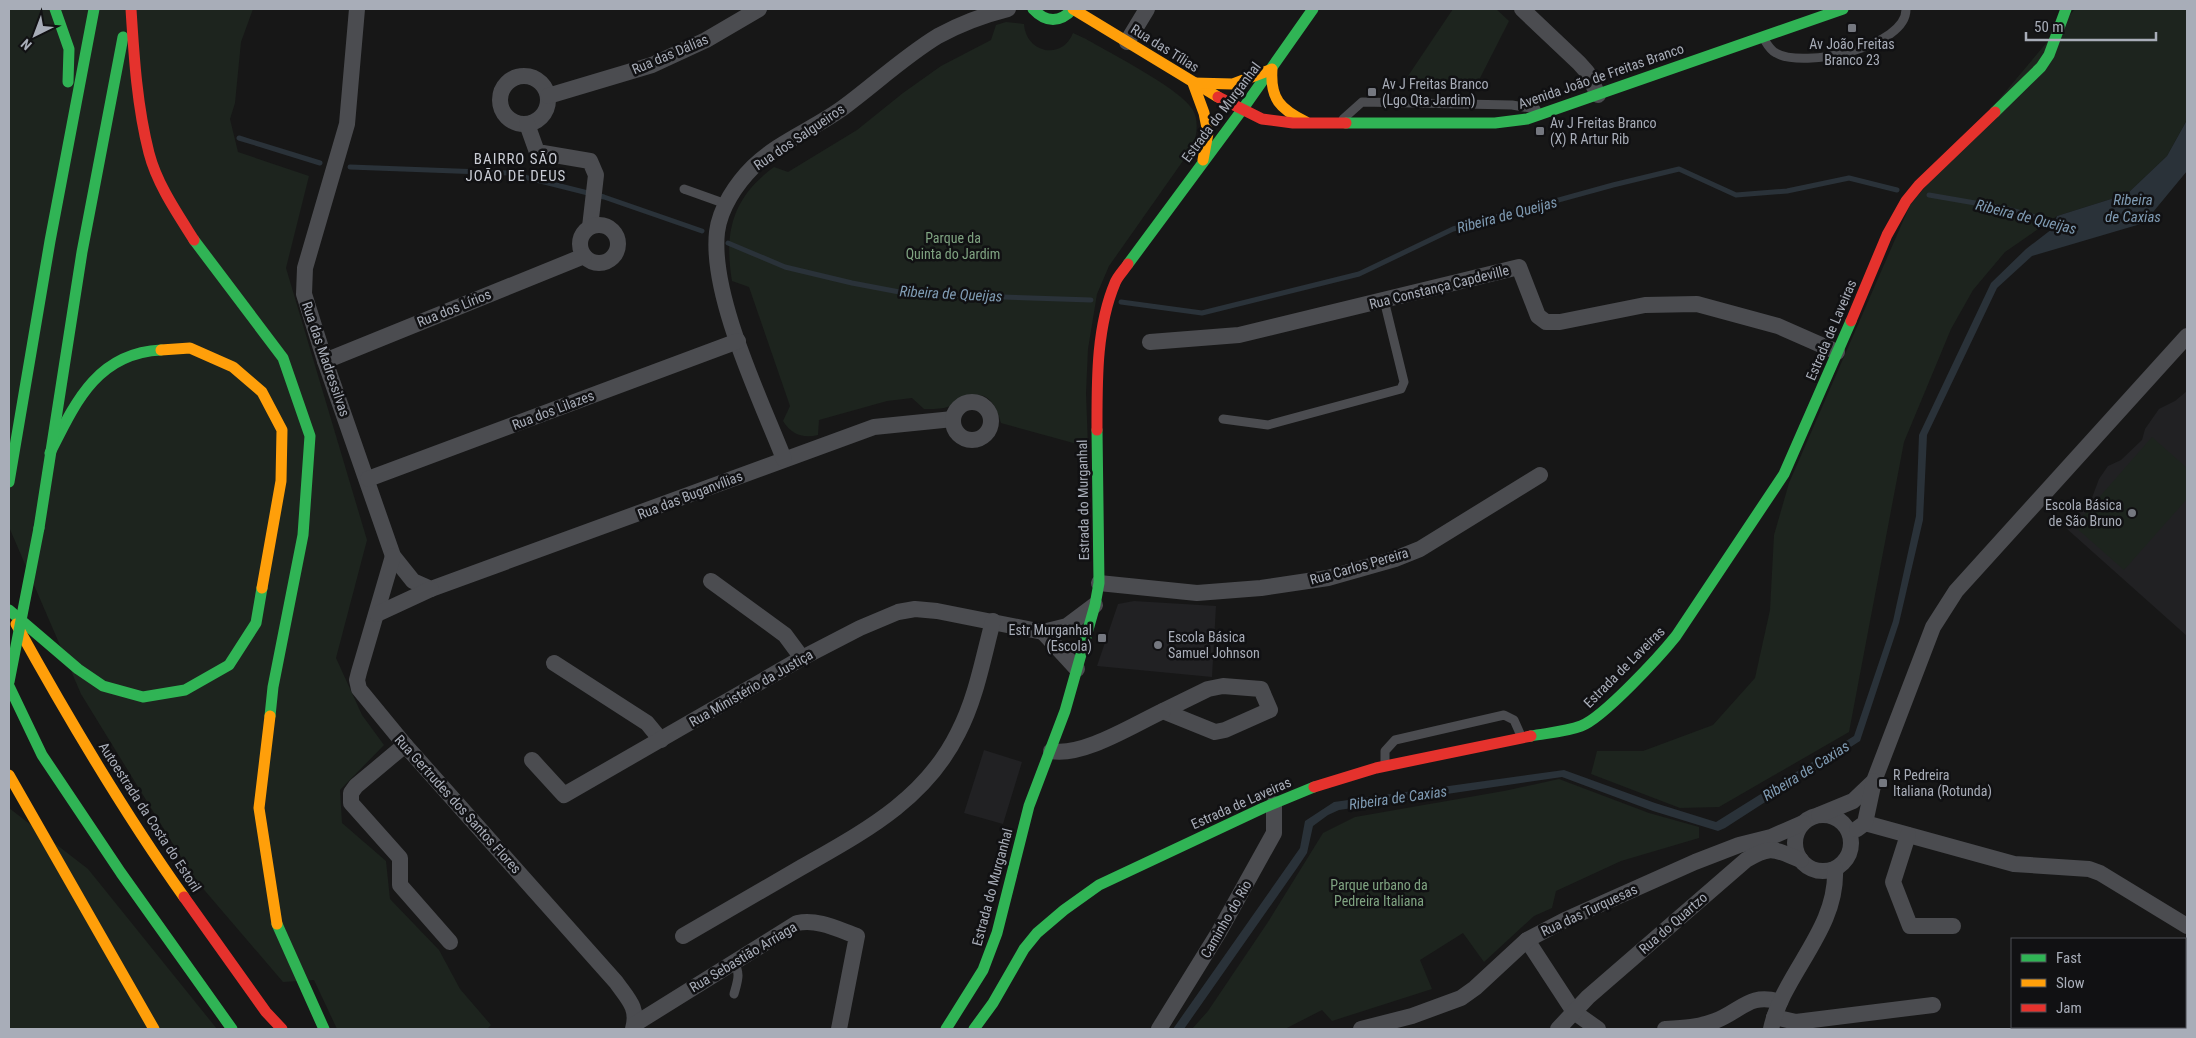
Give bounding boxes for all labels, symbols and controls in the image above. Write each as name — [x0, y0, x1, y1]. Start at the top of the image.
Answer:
north arrow — [10, 10, 60, 60]
scale bar — [2026, 10, 2156, 42]
text: 50 m — [2034, 18, 2064, 36]
street label: Rua das Tílias — [1128, 21, 1202, 75]
marker: Av João Freitas Branco 23 — [1846, 22, 1858, 34]
street label: Rua das Dálias — [629, 31, 711, 77]
text: N — [18, 36, 35, 53]
place label: Av João Freitas Branco 23 — [1809, 36, 1895, 68]
street label: Avenida João de Freitas Branco — [1516, 40, 1686, 112]
street label: Estrada do Murganhal — [1178, 59, 1264, 165]
place label: Av J Freitas Branco (Lgo Qta Jardim) — [1382, 76, 1488, 109]
marker: Av J Freitas Branco (Lgo Qta Jardim) — [1366, 86, 1378, 98]
street label: Rua dos Salgueiros — [751, 101, 847, 173]
place label: Av J Freitas Branco (X) R Artur Rib — [1550, 115, 1656, 148]
marker: Av J Freitas Branco (X) R Artur Rib — [1534, 125, 1546, 137]
district label: BAIRRO SÃO JOÃO DE DEUS — [466, 150, 566, 185]
water label: Ribeira de Caxias — [2105, 191, 2161, 226]
water label: Ribeira de Queijas — [1455, 193, 1560, 237]
water label: Ribeira de Queijas — [1974, 196, 2079, 238]
park label: Parque da Quinta do Jardim — [906, 230, 1000, 262]
street label: Rua Constança Capdeville — [1367, 262, 1511, 312]
street label: Estrada de Laveiras — [1803, 277, 1859, 383]
water label: Ribeira de Queijas — [899, 282, 1003, 306]
street label: Rua dos Lírios — [415, 286, 493, 330]
street label: Rua das Madressilvas — [299, 299, 353, 419]
street label: Rua dos Lilazes — [510, 387, 596, 433]
street label: Estrada do Murganhal — [1074, 439, 1092, 561]
street label: Rua das Buganvílias — [635, 468, 745, 522]
place label: Escola Básica de São Bruno — [2045, 497, 2122, 529]
marker: Escola Básica de São Bruno — [2126, 507, 2138, 519]
street label: Rua Carlos Pereira — [1308, 544, 1410, 588]
place label: Estr Murganhal (Escola) — [1008, 622, 1092, 655]
street label: Estrada de Laveiras — [1580, 623, 1668, 711]
place label: Escola Básica Samuel Johnson — [1168, 629, 1260, 661]
marker: Estr Murganhal (Escola) — [1096, 632, 1108, 644]
marker: Escola Básica Samuel Johnson — [1152, 639, 1164, 651]
street label: Rua Ministério da Justiça — [686, 646, 816, 730]
street label: Rua Gertrudes dos Santos Flores — [392, 731, 524, 877]
water label: Ribeira de Caxias — [1759, 737, 1853, 805]
street label: Autoestrada da Costa do Estoril — [96, 739, 204, 895]
place label: R Pedreira Italiana (Rotunda) — [1893, 767, 1992, 800]
street label: Estrada de Laveiras — [1189, 774, 1293, 832]
marker: R Pedreira Italiana (Rotunda) — [1877, 777, 1889, 789]
water label: Ribeira de Caxias — [1348, 782, 1449, 814]
street label: Estrada do Murganhal — [969, 827, 1015, 947]
street label: Caminho do Rio — [1197, 877, 1255, 961]
park label: Parque urbano da Pedreira Italiana — [1330, 877, 1428, 909]
street label: Rua das Turquesas — [1538, 881, 1640, 939]
street label: Rua do Quartzo — [1636, 889, 1710, 957]
street label: Rua Sebastião Arriaga — [686, 919, 800, 995]
legend — [2011, 938, 2186, 1028]
text: Fast — [2056, 949, 2081, 967]
text: Slow — [2056, 974, 2085, 992]
text: Jam — [2056, 999, 2082, 1017]

